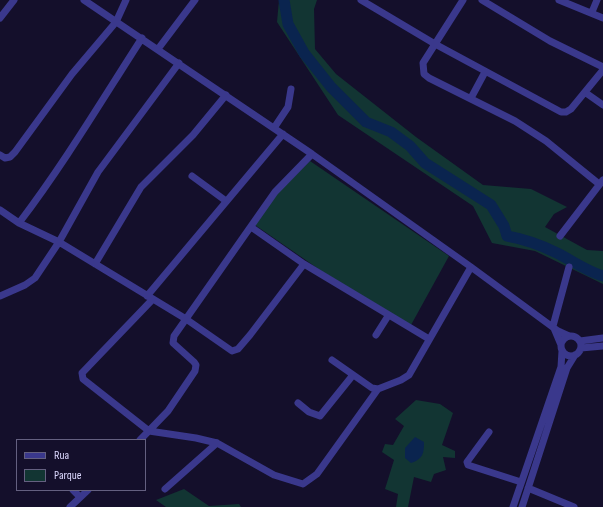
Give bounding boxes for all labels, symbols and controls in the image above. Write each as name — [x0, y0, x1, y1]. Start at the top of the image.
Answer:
legend — [16, 439, 146, 491]
text: Rua — [54, 448, 69, 463]
text: Parque — [54, 468, 82, 483]

